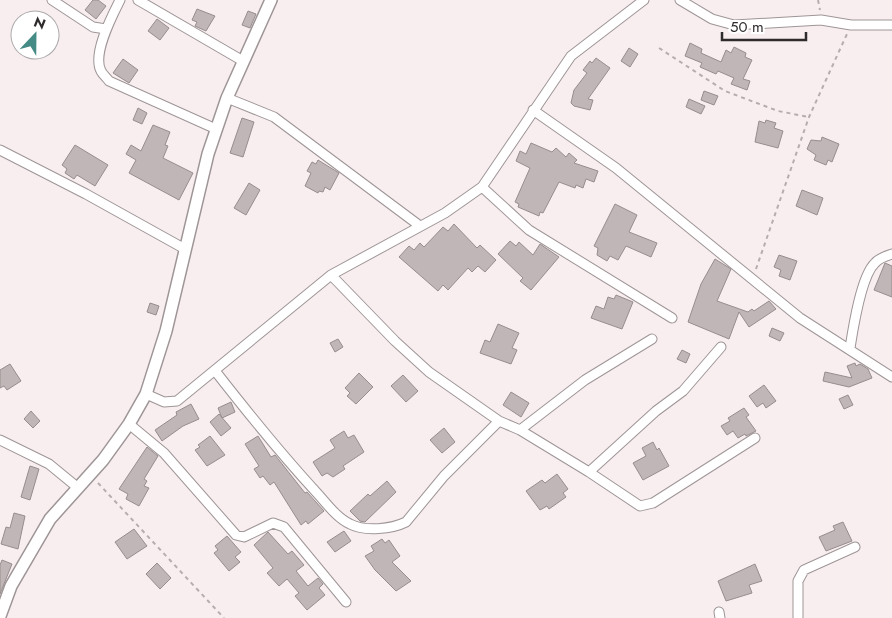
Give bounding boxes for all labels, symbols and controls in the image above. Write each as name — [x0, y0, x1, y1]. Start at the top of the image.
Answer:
north arrow — [10, 10, 60, 60]
scale bar — [722, 10, 806, 42]
text: N — [31, 12, 49, 34]
text: 50 m — [730, 16, 764, 38]

